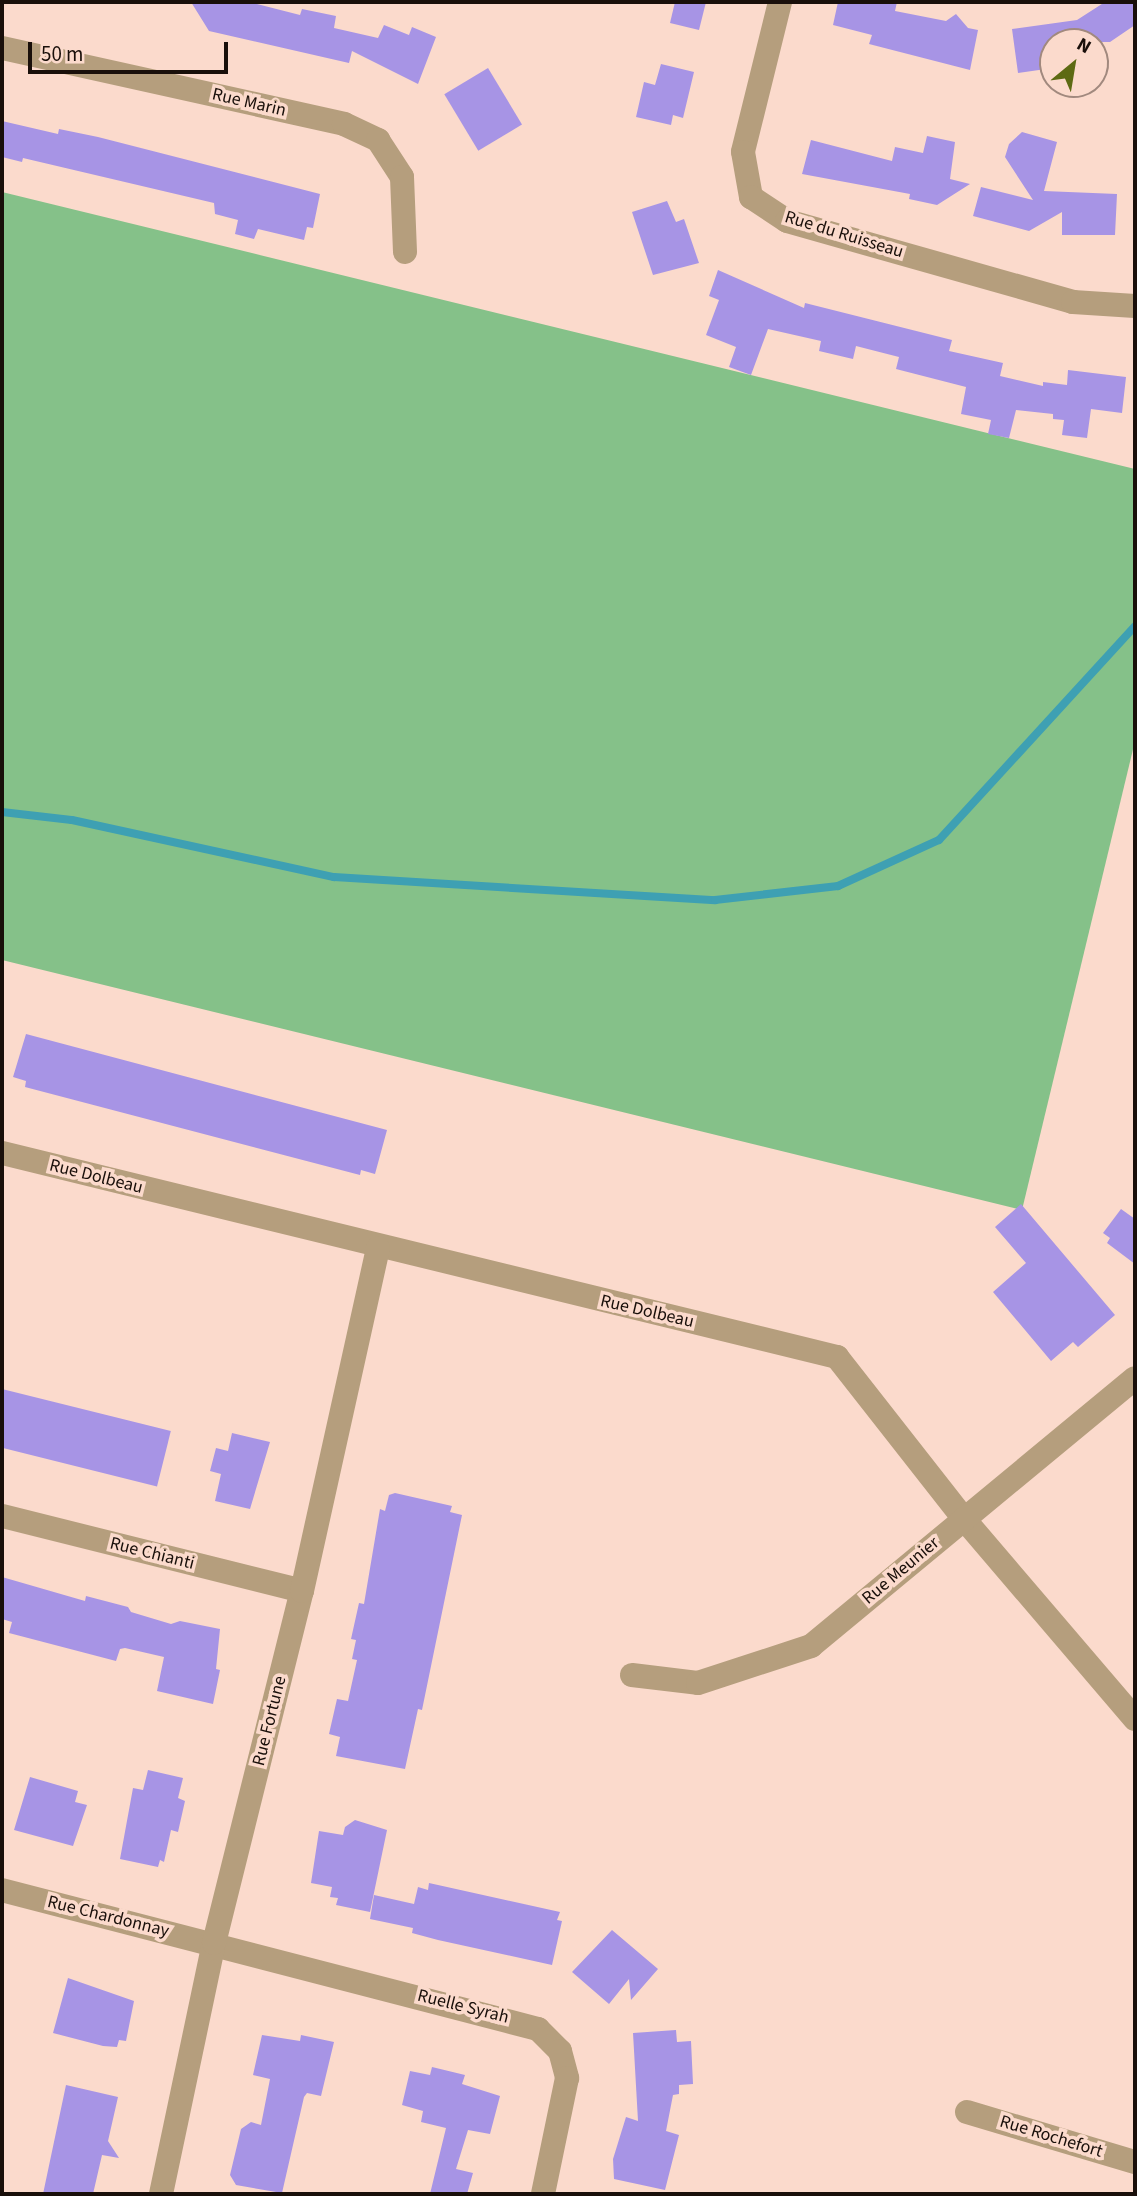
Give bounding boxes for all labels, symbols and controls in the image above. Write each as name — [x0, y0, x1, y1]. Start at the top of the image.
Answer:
scale bar — [32, 28, 231, 72]
north arrow — [1039, 28, 1109, 98]
text: N — [1072, 31, 1096, 61]
text: 50 m — [41, 39, 83, 69]
street label: Rue Marin — [210, 84, 288, 122]
street label: Rue du Ruisseau — [782, 207, 906, 263]
street label: Rue Dolbeau — [47, 1155, 145, 1199]
street label: Rue Dolbeau — [598, 1291, 696, 1333]
street label: Rue Chianti — [107, 1533, 197, 1575]
street label: Rue Meunier — [858, 1533, 944, 1609]
street label: Rue Fortune — [248, 1674, 292, 1768]
street label: Rue Chardonnay — [45, 1891, 171, 1943]
street label: Ruelle Syrah — [415, 1985, 511, 2029]
street label: Rue Rochefort — [997, 2111, 1105, 2163]

